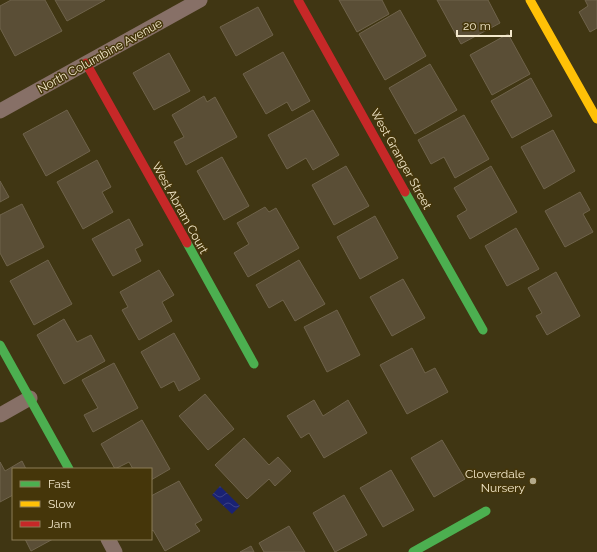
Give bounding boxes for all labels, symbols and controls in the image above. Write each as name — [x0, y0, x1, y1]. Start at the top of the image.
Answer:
scale bar — [457, 12, 511, 38]
street label: North Columbine Avenue — [35, 16, 165, 96]
text: 20 m — [463, 19, 491, 33]
street label: West Granger Street — [368, 106, 434, 212]
street label: West Abram Court — [149, 160, 211, 256]
place label: Cloverdale Nursery — [465, 467, 525, 495]
legend — [12, 468, 152, 540]
marker: Cloverdale Nursery — [528, 476, 538, 486]
text: Fast — [48, 477, 71, 491]
text: Slow — [48, 497, 75, 511]
text: Jam — [48, 517, 71, 531]

